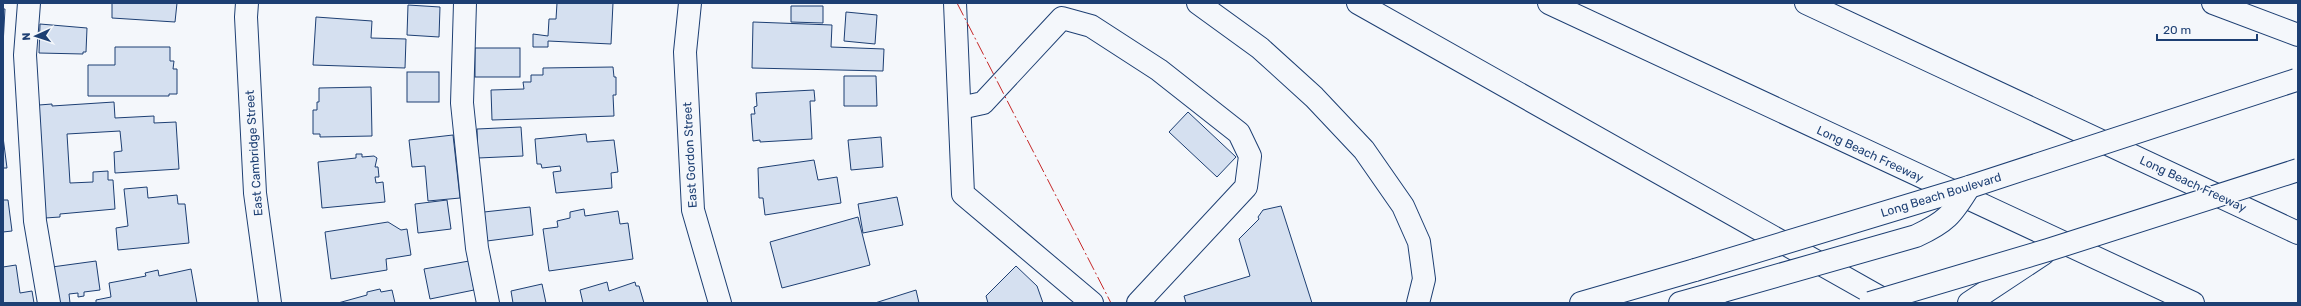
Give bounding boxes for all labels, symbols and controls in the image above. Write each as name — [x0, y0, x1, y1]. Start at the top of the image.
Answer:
north arrow — [16, 16, 56, 56]
scale bar — [2157, 16, 2257, 42]
text: 20 m — [2163, 23, 2191, 37]
text: N — [20, 32, 33, 41]
street label: East Cambridge Street — [243, 89, 265, 216]
street label: East Gordon Street — [680, 101, 700, 208]
street label: Long Beach Freeway — [1814, 123, 1926, 185]
street label: Long Beach Freeway — [2137, 153, 2249, 215]
street label: Long Beach Boulevard — [1879, 170, 2003, 220]

